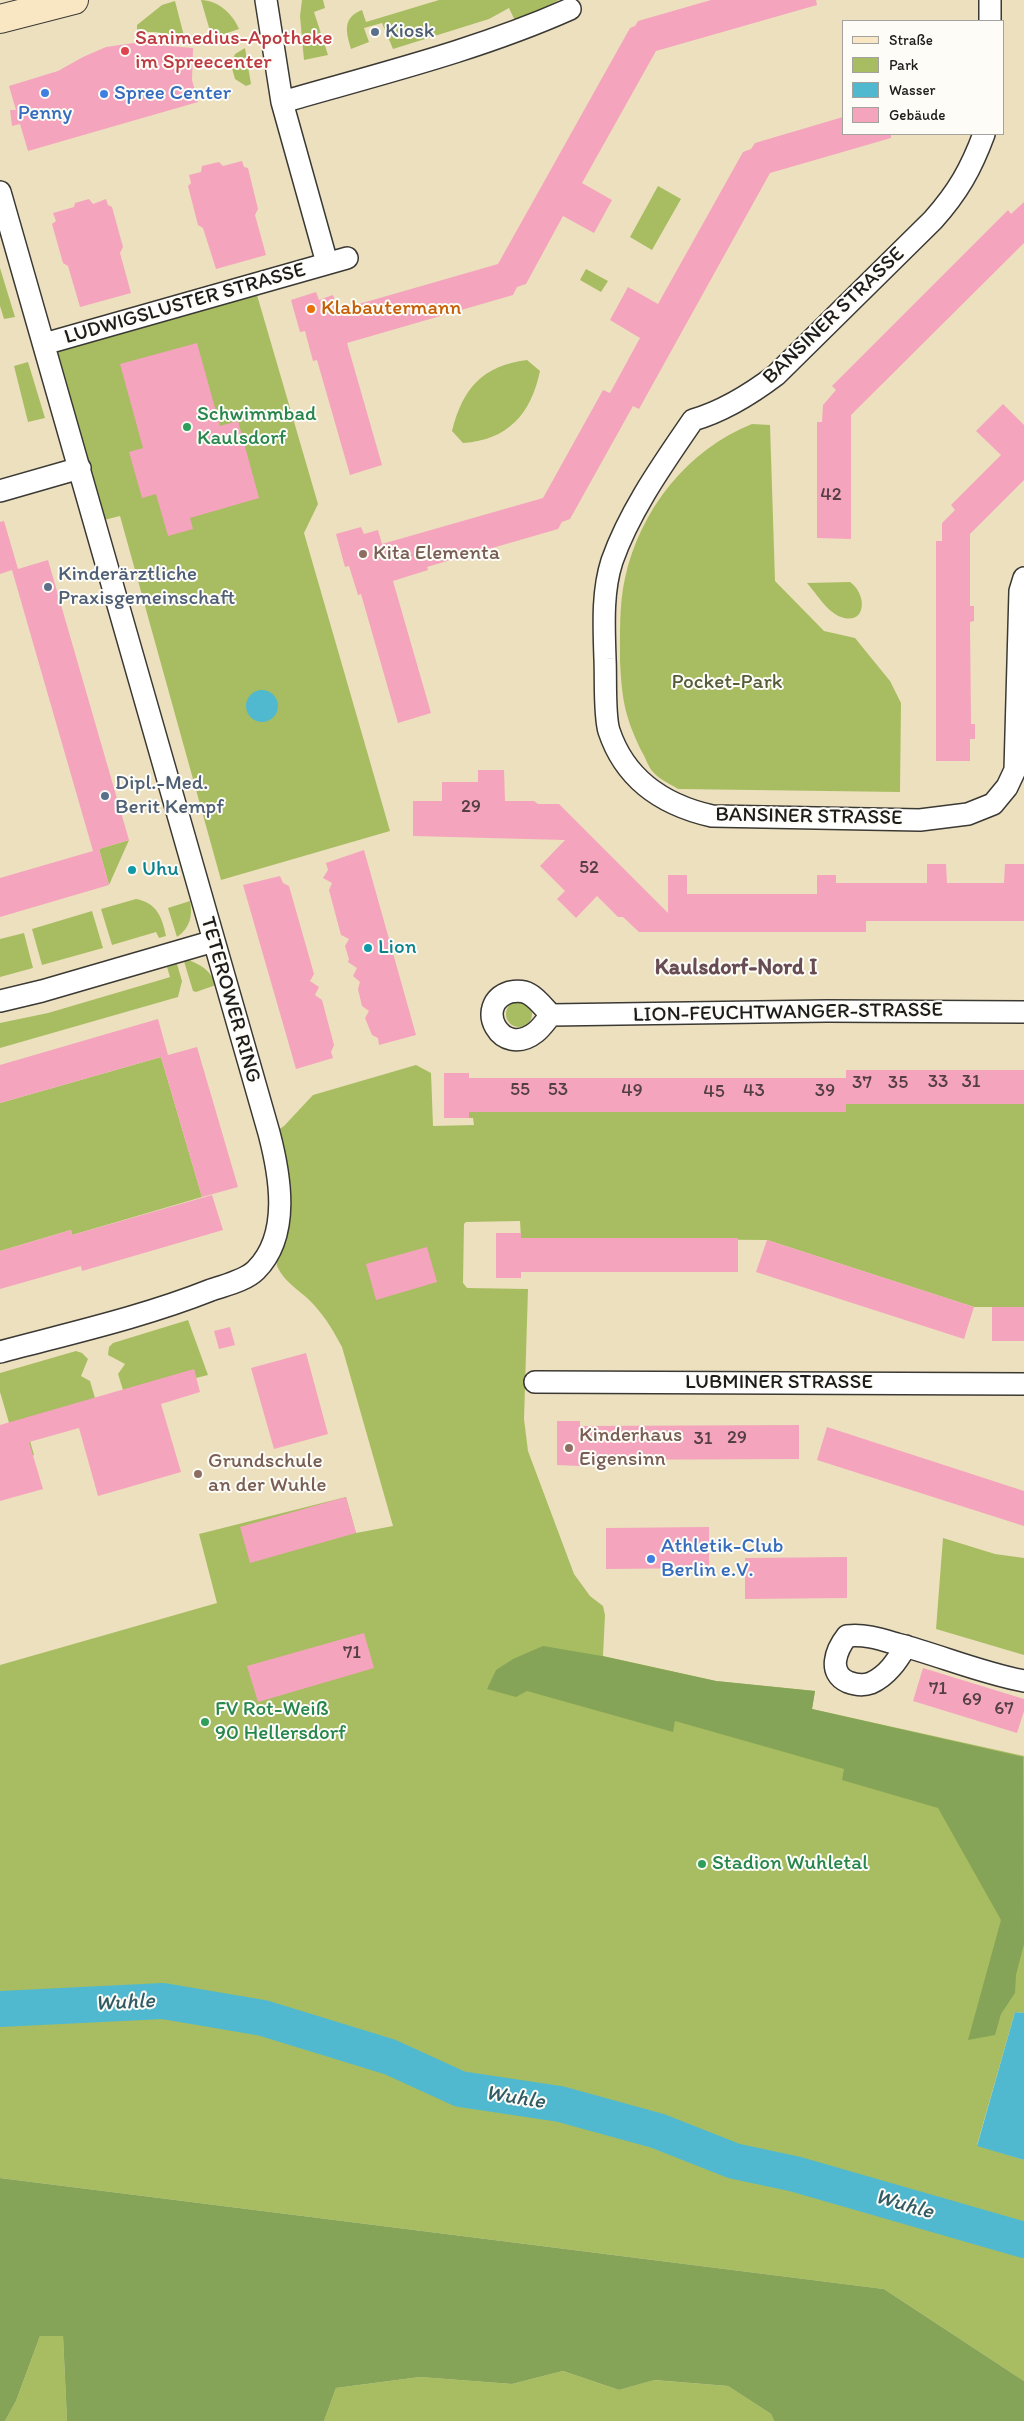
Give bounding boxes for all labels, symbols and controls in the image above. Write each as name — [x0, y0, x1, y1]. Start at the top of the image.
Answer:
place label: Kiosk — [385, 19, 435, 45]
legend — [842, 20, 1004, 135]
place label: Sanimedius-Apotheke im Spreecenter — [135, 26, 332, 76]
marker: Kiosk — [369, 26, 381, 38]
text: Straße — [889, 31, 933, 49]
marker: Sanimedius-Apotheke im Spreecenter — [119, 45, 131, 57]
text: Park — [889, 56, 919, 74]
place label: Spree Center — [114, 81, 231, 107]
text: Wasser — [889, 81, 936, 99]
marker: Penny — [39, 87, 51, 99]
marker: Spree Center — [98, 88, 110, 100]
place label: Penny — [18, 101, 72, 127]
text: Gebäude — [889, 106, 946, 124]
street label: BANSINER STRASSE — [758, 242, 910, 390]
street label: LUDWIGSLUSTER STRASSE — [62, 257, 308, 351]
place label: Klabautermann — [321, 296, 461, 322]
marker: Klabautermann — [305, 303, 317, 315]
place label: Schwimmbad Kaulsdorf — [197, 402, 317, 452]
marker: Schwimmbad Kaulsdorf — [181, 421, 193, 433]
house number: 42 — [820, 484, 842, 506]
place label: Kita Elementa — [373, 541, 500, 567]
marker: Kita Elementa — [357, 548, 369, 560]
place label: Kinderärztliche Praxisgemeinschaft — [58, 562, 236, 612]
marker: Kinderärztliche Praxisgemeinschaft — [42, 581, 54, 593]
park label: Pocket-Park — [672, 670, 782, 696]
place label: Dipl.-Med. Berit Kempf — [115, 771, 224, 821]
marker: Dipl.-Med. Berit Kempf — [99, 790, 111, 802]
house number: 29 — [461, 796, 481, 818]
street label: BANSINER STRASSE — [715, 803, 903, 831]
place label: Uhu — [142, 857, 179, 883]
house number: 52 — [579, 857, 599, 879]
marker: Uhu — [126, 864, 138, 876]
street label: TETEROWER RING — [194, 914, 266, 1086]
place label: Lion — [378, 935, 417, 961]
marker: Lion — [362, 942, 374, 954]
district label: Kaulsdorf-Nord I — [655, 955, 817, 981]
street label: LION-FEUCHTWANGER-STRASSE — [633, 998, 943, 1028]
house number: 33 — [928, 1071, 948, 1093]
house number: 31 — [961, 1071, 981, 1093]
house number: 37 — [852, 1072, 872, 1094]
house number: 35 — [888, 1072, 908, 1094]
house number: 55 — [510, 1079, 530, 1101]
house number: 53 — [548, 1079, 568, 1101]
house number: 49 — [621, 1080, 643, 1102]
house number: 43 — [743, 1080, 765, 1102]
house number: 39 — [815, 1080, 835, 1102]
house number: 45 — [703, 1081, 725, 1103]
street label: LUBMINER STRASSE — [685, 1370, 873, 1396]
place label: Kinderhaus Eigensinn — [579, 1423, 682, 1473]
house number: 29 — [727, 1427, 747, 1449]
house number: 31 — [693, 1428, 713, 1450]
marker: Kinderhaus Eigensinn — [563, 1442, 575, 1454]
place label: Grundschule an der Wuhle — [208, 1449, 326, 1499]
marker: Grundschule an der Wuhle — [192, 1468, 204, 1480]
place label: Athletik-Club Berlin e.V. — [661, 1534, 783, 1584]
marker: Athletik-Club Berlin e.V. — [645, 1553, 657, 1565]
house number: 71 — [343, 1642, 361, 1664]
house number: 71 — [929, 1678, 947, 1700]
house number: 69 — [962, 1689, 982, 1711]
place label: FV Rot-Weiß 90 Hellersdorf — [215, 1697, 346, 1747]
house number: 67 — [994, 1698, 1014, 1720]
marker: FV Rot-Weiß 90 Hellersdorf — [199, 1716, 211, 1728]
place label: Stadion Wuhletal — [712, 1851, 868, 1877]
marker: Stadion Wuhletal — [696, 1858, 708, 1870]
water label: Wuhle — [95, 1988, 155, 2018]
water label: Wuhle — [484, 2080, 546, 2116]
water label: Wuhle — [872, 2184, 936, 2226]

